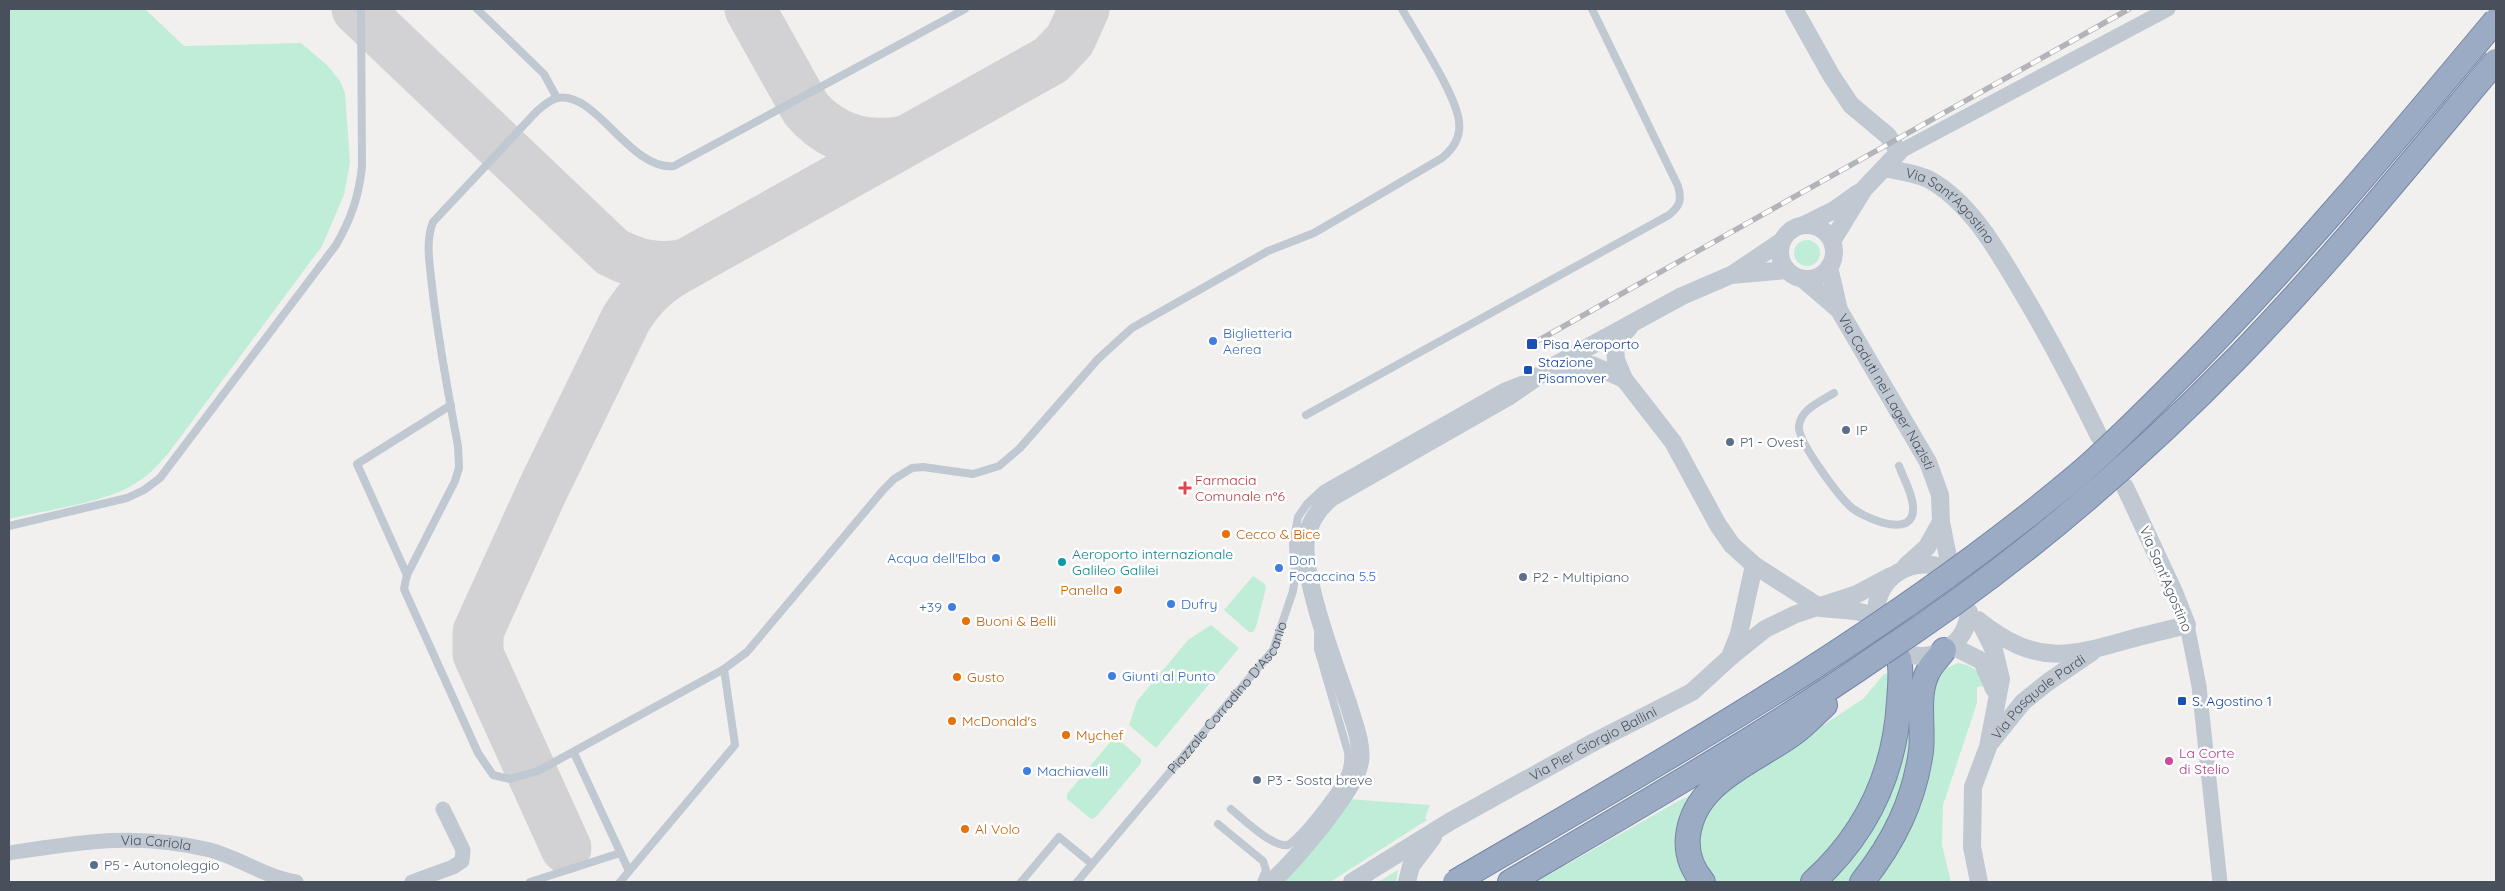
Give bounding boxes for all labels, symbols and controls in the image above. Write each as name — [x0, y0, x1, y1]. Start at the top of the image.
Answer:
street label: Via Sant'Agostino — [1904, 163, 1999, 247]
street label: Via Caduti nei Lager Nazisti — [1834, 310, 1939, 472]
place label: Biglietteria Aerea — [1223, 324, 1292, 358]
marker: Biglietteria Aerea — [1207, 335, 1219, 347]
place label: Pisa Aeroporto — [1543, 335, 1639, 353]
marker: Pisa Aeroporto — [1525, 337, 1539, 351]
place label: Stazione Pisamover — [1538, 353, 1607, 387]
marker: Stazione Pisamover — [1522, 364, 1534, 376]
place label: IP — [1856, 421, 1868, 439]
marker: IP — [1840, 424, 1852, 436]
place label: P1 - Ovest — [1740, 433, 1804, 451]
marker: P1 - Ovest — [1724, 436, 1736, 448]
place label: Farmacia Comunale n°6 — [1195, 471, 1285, 505]
marker: Farmacia Comunale n°6 — [1179, 482, 1191, 494]
street label: Via Sant'Agostino — [2136, 523, 2196, 635]
place label: Cecco & Bice — [1236, 525, 1321, 543]
marker: Cecco & Bice — [1220, 528, 1232, 540]
place label: Aeroporto internazionale Galileo Galilei — [1072, 545, 1233, 579]
place label: Acqua dell'Elba — [887, 549, 986, 567]
place label: Don Focaccina 5.5 — [1289, 551, 1376, 585]
marker: Acqua dell'Elba — [990, 552, 1002, 564]
marker: Aeroporto internazionale Galileo Galilei — [1056, 556, 1068, 568]
marker: Don Focaccina 5.5 — [1273, 562, 1285, 574]
place label: P2 - Multipiano — [1533, 568, 1629, 586]
marker: P2 - Multipiano — [1517, 571, 1529, 583]
place label: Panella — [1060, 581, 1108, 599]
marker: Panella — [1112, 584, 1124, 596]
place label: Dufry — [1181, 595, 1217, 613]
place label: +39 — [919, 598, 942, 616]
marker: Dufry — [1165, 598, 1177, 610]
marker: +39 — [946, 601, 958, 613]
place label: Buoni & Belli — [976, 612, 1056, 630]
marker: Buoni & Belli — [960, 615, 972, 627]
street label: Piazzale Corradino D'Ascanio — [1163, 619, 1291, 777]
street label: Via Pasquale Pardi — [1987, 650, 2089, 743]
place label: Giunti al Punto — [1122, 667, 1215, 685]
place label: Gusto — [967, 668, 1004, 686]
marker: Giunti al Punto — [1106, 670, 1118, 682]
marker: Gusto — [951, 671, 963, 683]
place label: S. Agostino 1 — [2192, 692, 2272, 710]
marker: S. Agostino 1 — [2176, 695, 2188, 707]
street label: Via Pier Giorgio Ballini — [1526, 703, 1660, 785]
place label: McDonald's — [962, 712, 1037, 730]
marker: McDonald's — [946, 715, 958, 727]
place label: Mychef — [1076, 726, 1124, 744]
marker: Mychef — [1060, 729, 1072, 741]
place label: La Corte di Stelio — [2179, 744, 2234, 778]
marker: La Corte di Stelio — [2163, 755, 2175, 767]
place label: Machiavelli — [1037, 762, 1108, 780]
marker: Machiavelli — [1021, 765, 1033, 777]
place label: P3 - Sosta breve — [1267, 771, 1372, 789]
marker: P3 - Sosta breve — [1251, 774, 1263, 786]
place label: Al Volo — [975, 820, 1020, 838]
marker: Al Volo — [959, 823, 971, 835]
street label: Via Cariola — [121, 831, 193, 855]
place label: P5 - Autonoleggio — [104, 856, 220, 874]
marker: P5 - Autonoleggio — [88, 859, 100, 871]

